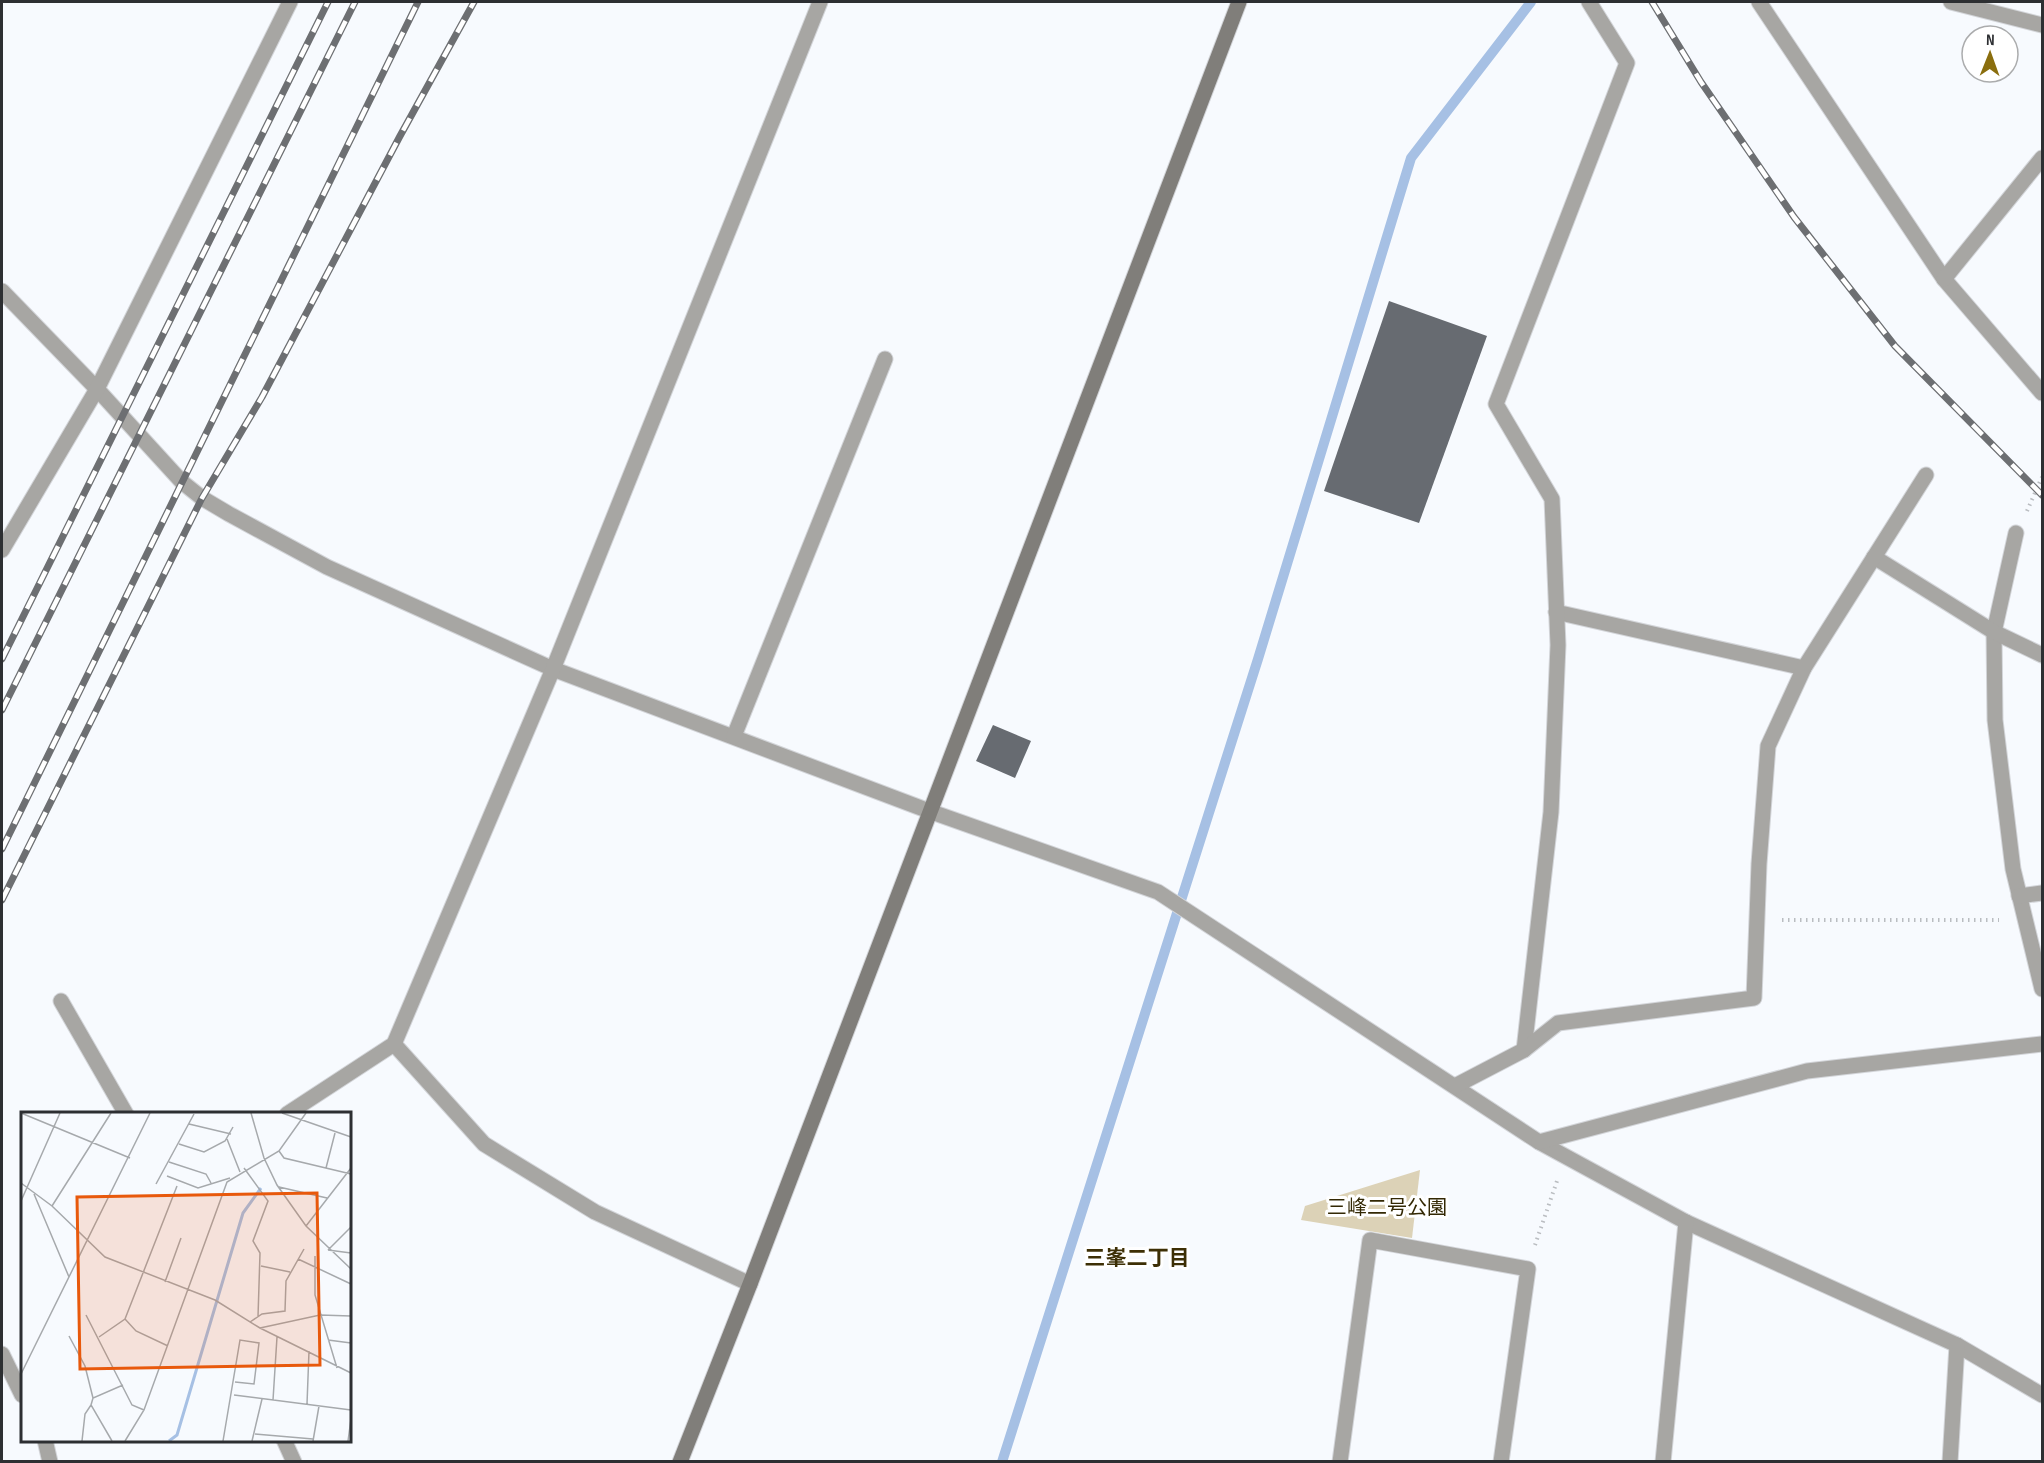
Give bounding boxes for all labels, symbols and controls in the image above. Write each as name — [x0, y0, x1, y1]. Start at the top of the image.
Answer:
north arrow — [1960, 24, 2020, 84]
text: N — [1986, 31, 1995, 50]
inset map — [21, 1112, 351, 1442]
park label: 三峰二号公園 — [1327, 1196, 1447, 1220]
district label: 三峯二丁目 — [1085, 1246, 1190, 1271]

